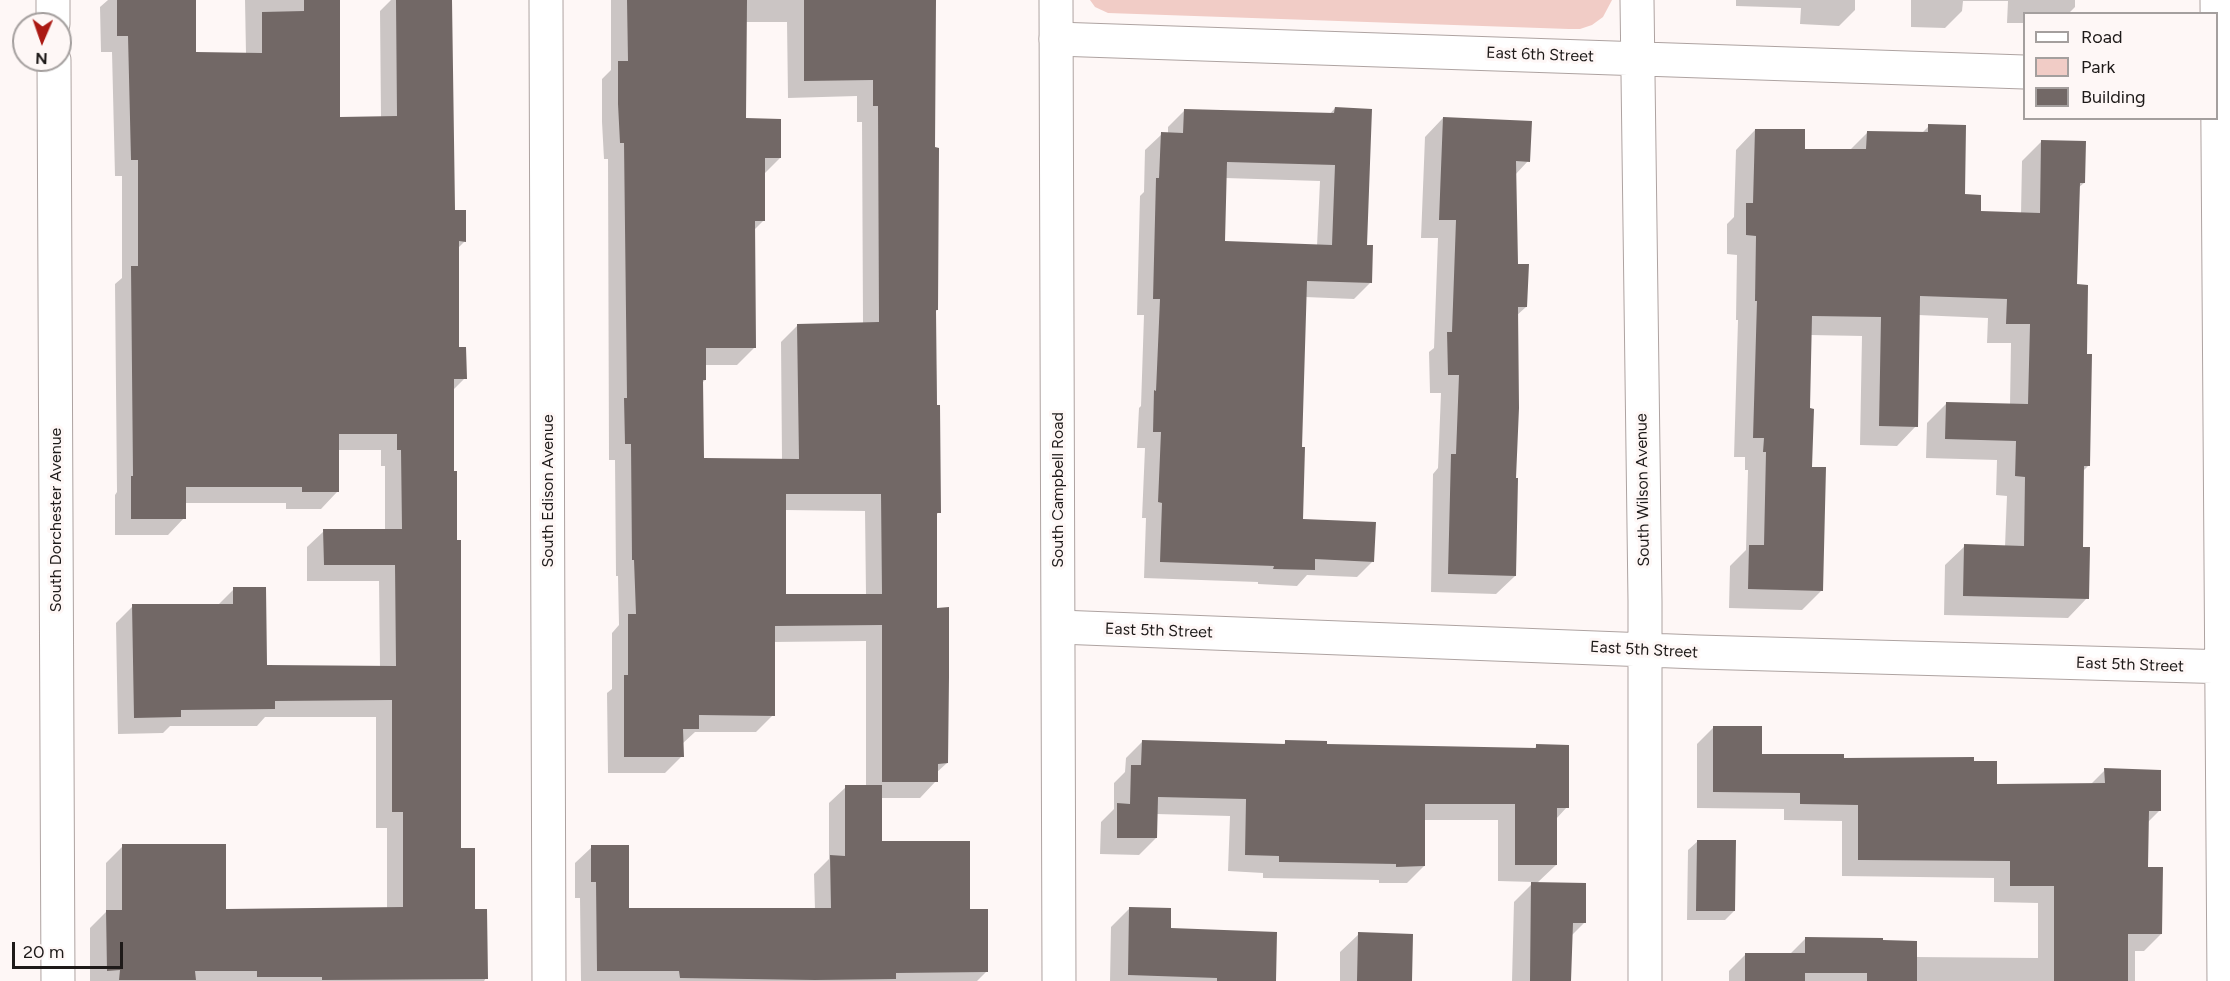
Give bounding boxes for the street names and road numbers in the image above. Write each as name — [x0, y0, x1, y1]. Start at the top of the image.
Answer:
street label: East 6th Street — [1486, 44, 1594, 66]
street label: South Campbell Road — [1048, 412, 1068, 568]
street label: South Wilson Avenue — [1632, 413, 1654, 567]
street label: South Edison Avenue — [538, 414, 558, 568]
street label: South Dorchester Avenue — [46, 428, 66, 612]
street label: East 5th Street — [1105, 620, 1213, 642]
street label: East 5th Street — [1590, 638, 1698, 662]
street label: East 5th Street — [2076, 654, 2184, 676]

